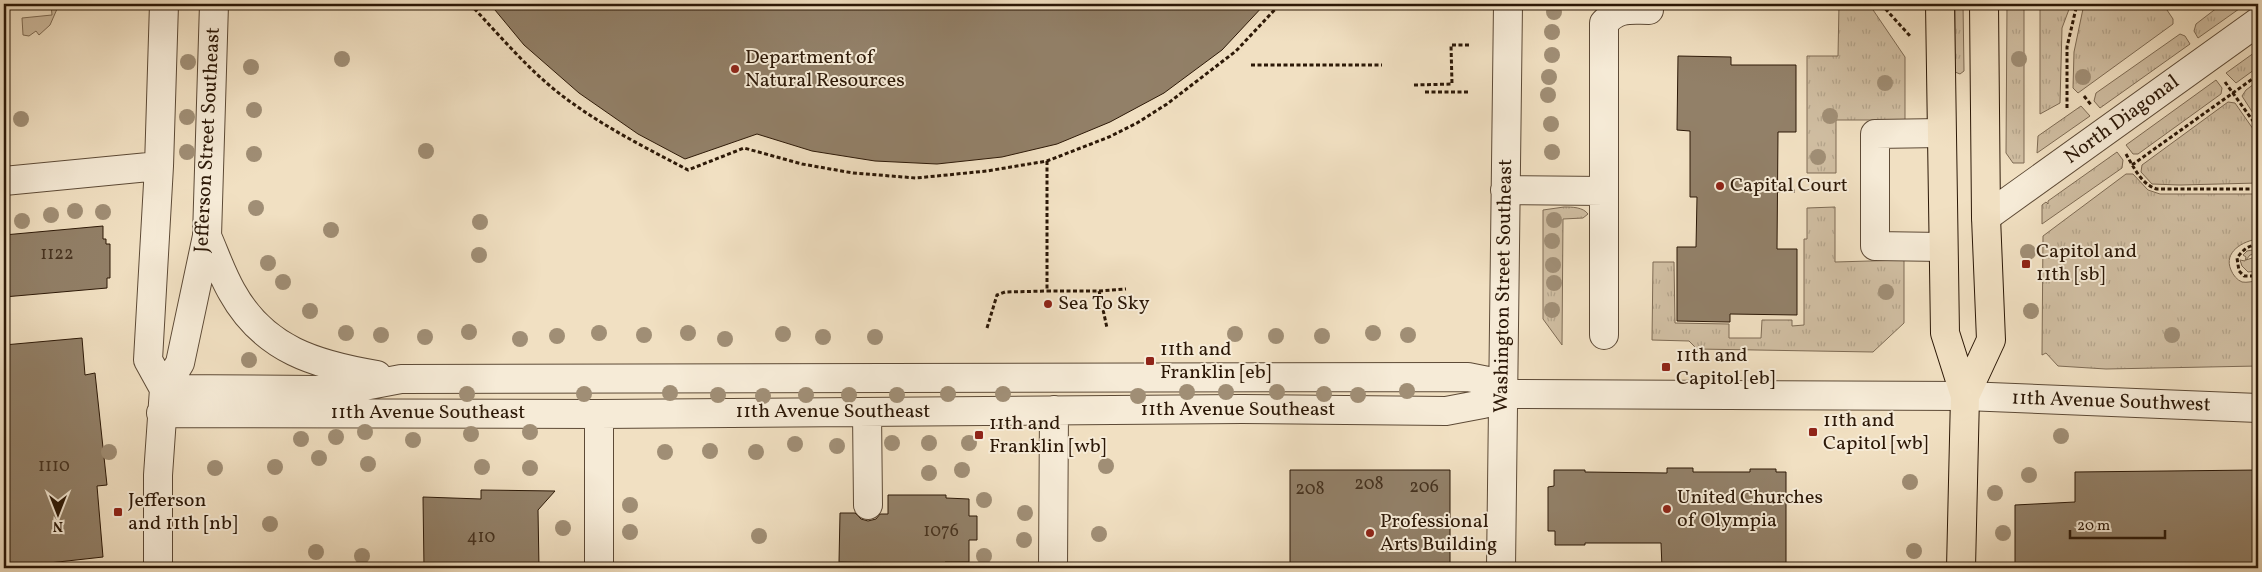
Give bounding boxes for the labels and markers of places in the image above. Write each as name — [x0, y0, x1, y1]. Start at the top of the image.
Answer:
place label: Department of Natural Resources — [745, 44, 905, 95]
marker: Department of Natural Resources — [729, 63, 741, 75]
place label: Capital Court — [1730, 172, 1848, 200]
marker: Capital Court — [1714, 180, 1726, 192]
place label: Capitol and 11th [sb] — [2036, 238, 2137, 289]
marker: Capitol and 11th [sb] — [2020, 258, 2032, 270]
place label: Sea To Sky — [1058, 290, 1150, 318]
marker: Sea To Sky — [1042, 298, 1054, 310]
place label: 11th and Franklin [eb] — [1160, 336, 1271, 387]
place label: 11th and Capitol [eb] — [1676, 342, 1775, 393]
marker: 11th and Franklin [eb] — [1144, 355, 1156, 367]
marker: 11th and Capitol [eb] — [1660, 361, 1672, 373]
place label: 11th and Capitol [wb] — [1823, 407, 1928, 458]
place label: 11th and Franklin [wb] — [989, 410, 1106, 461]
marker: 11th and Capitol [wb] — [1807, 426, 1819, 438]
marker: 11th and Franklin [wb] — [973, 429, 985, 441]
place label: United Churches of Olympia — [1677, 484, 1823, 535]
place label: Jefferson and 11th [nb] — [128, 487, 237, 538]
marker: United Churches of Olympia — [1661, 503, 1673, 515]
marker: Jefferson and 11th [nb] — [112, 506, 124, 518]
place label: Professional Arts Building — [1380, 508, 1497, 559]
marker: Professional Arts Building — [1364, 527, 1376, 539]

